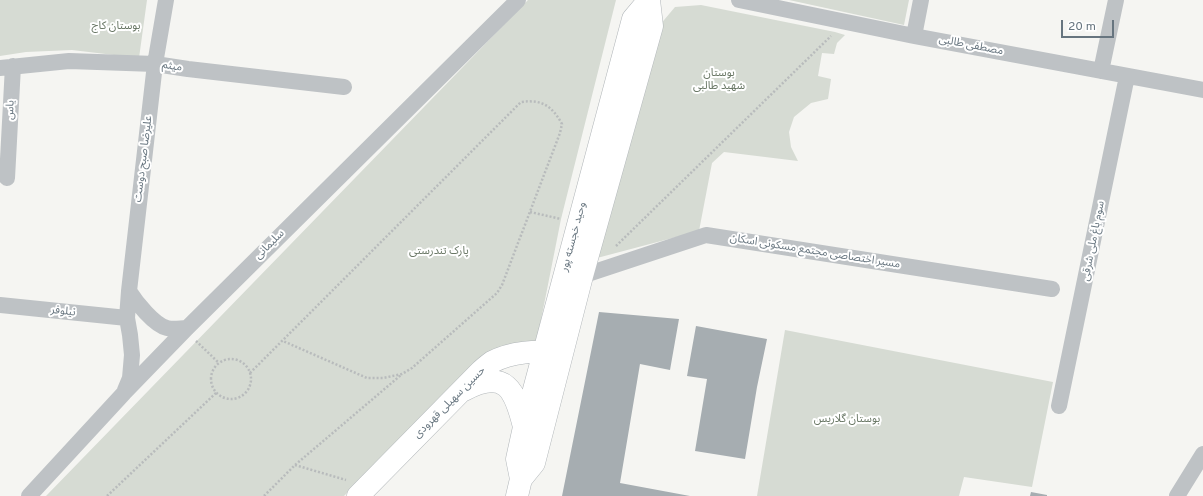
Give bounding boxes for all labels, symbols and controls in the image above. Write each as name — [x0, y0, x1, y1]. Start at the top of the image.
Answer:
scale bar — [1063, 12, 1116, 38]
text: 20 m — [1068, 19, 1096, 35]
park label: بوستان کاج — [92, 20, 140, 34]
street label: مصطفی طالبی — [938, 33, 1004, 59]
street label: میثم — [161, 59, 183, 75]
park label: بوستان شهید طالبی — [693, 67, 745, 93]
street label: یاس — [4, 100, 18, 120]
street label: علیرضا صبح دوست — [132, 115, 156, 203]
street label: سوم باغ ملی شرقی — [1080, 200, 1108, 282]
street label: وحید خجسته پور — [558, 201, 590, 273]
street label: سلیمانی — [252, 227, 288, 263]
street label: مسیر اختصاصی مجتمع مسکونی اسکان — [729, 232, 901, 272]
park label: پارک تندرستی — [409, 245, 469, 259]
street label: نیلوفر — [50, 304, 76, 320]
street label: حسین سهیلی قهرودی — [411, 364, 489, 442]
park label: بوستان گلاریس — [814, 413, 880, 427]

